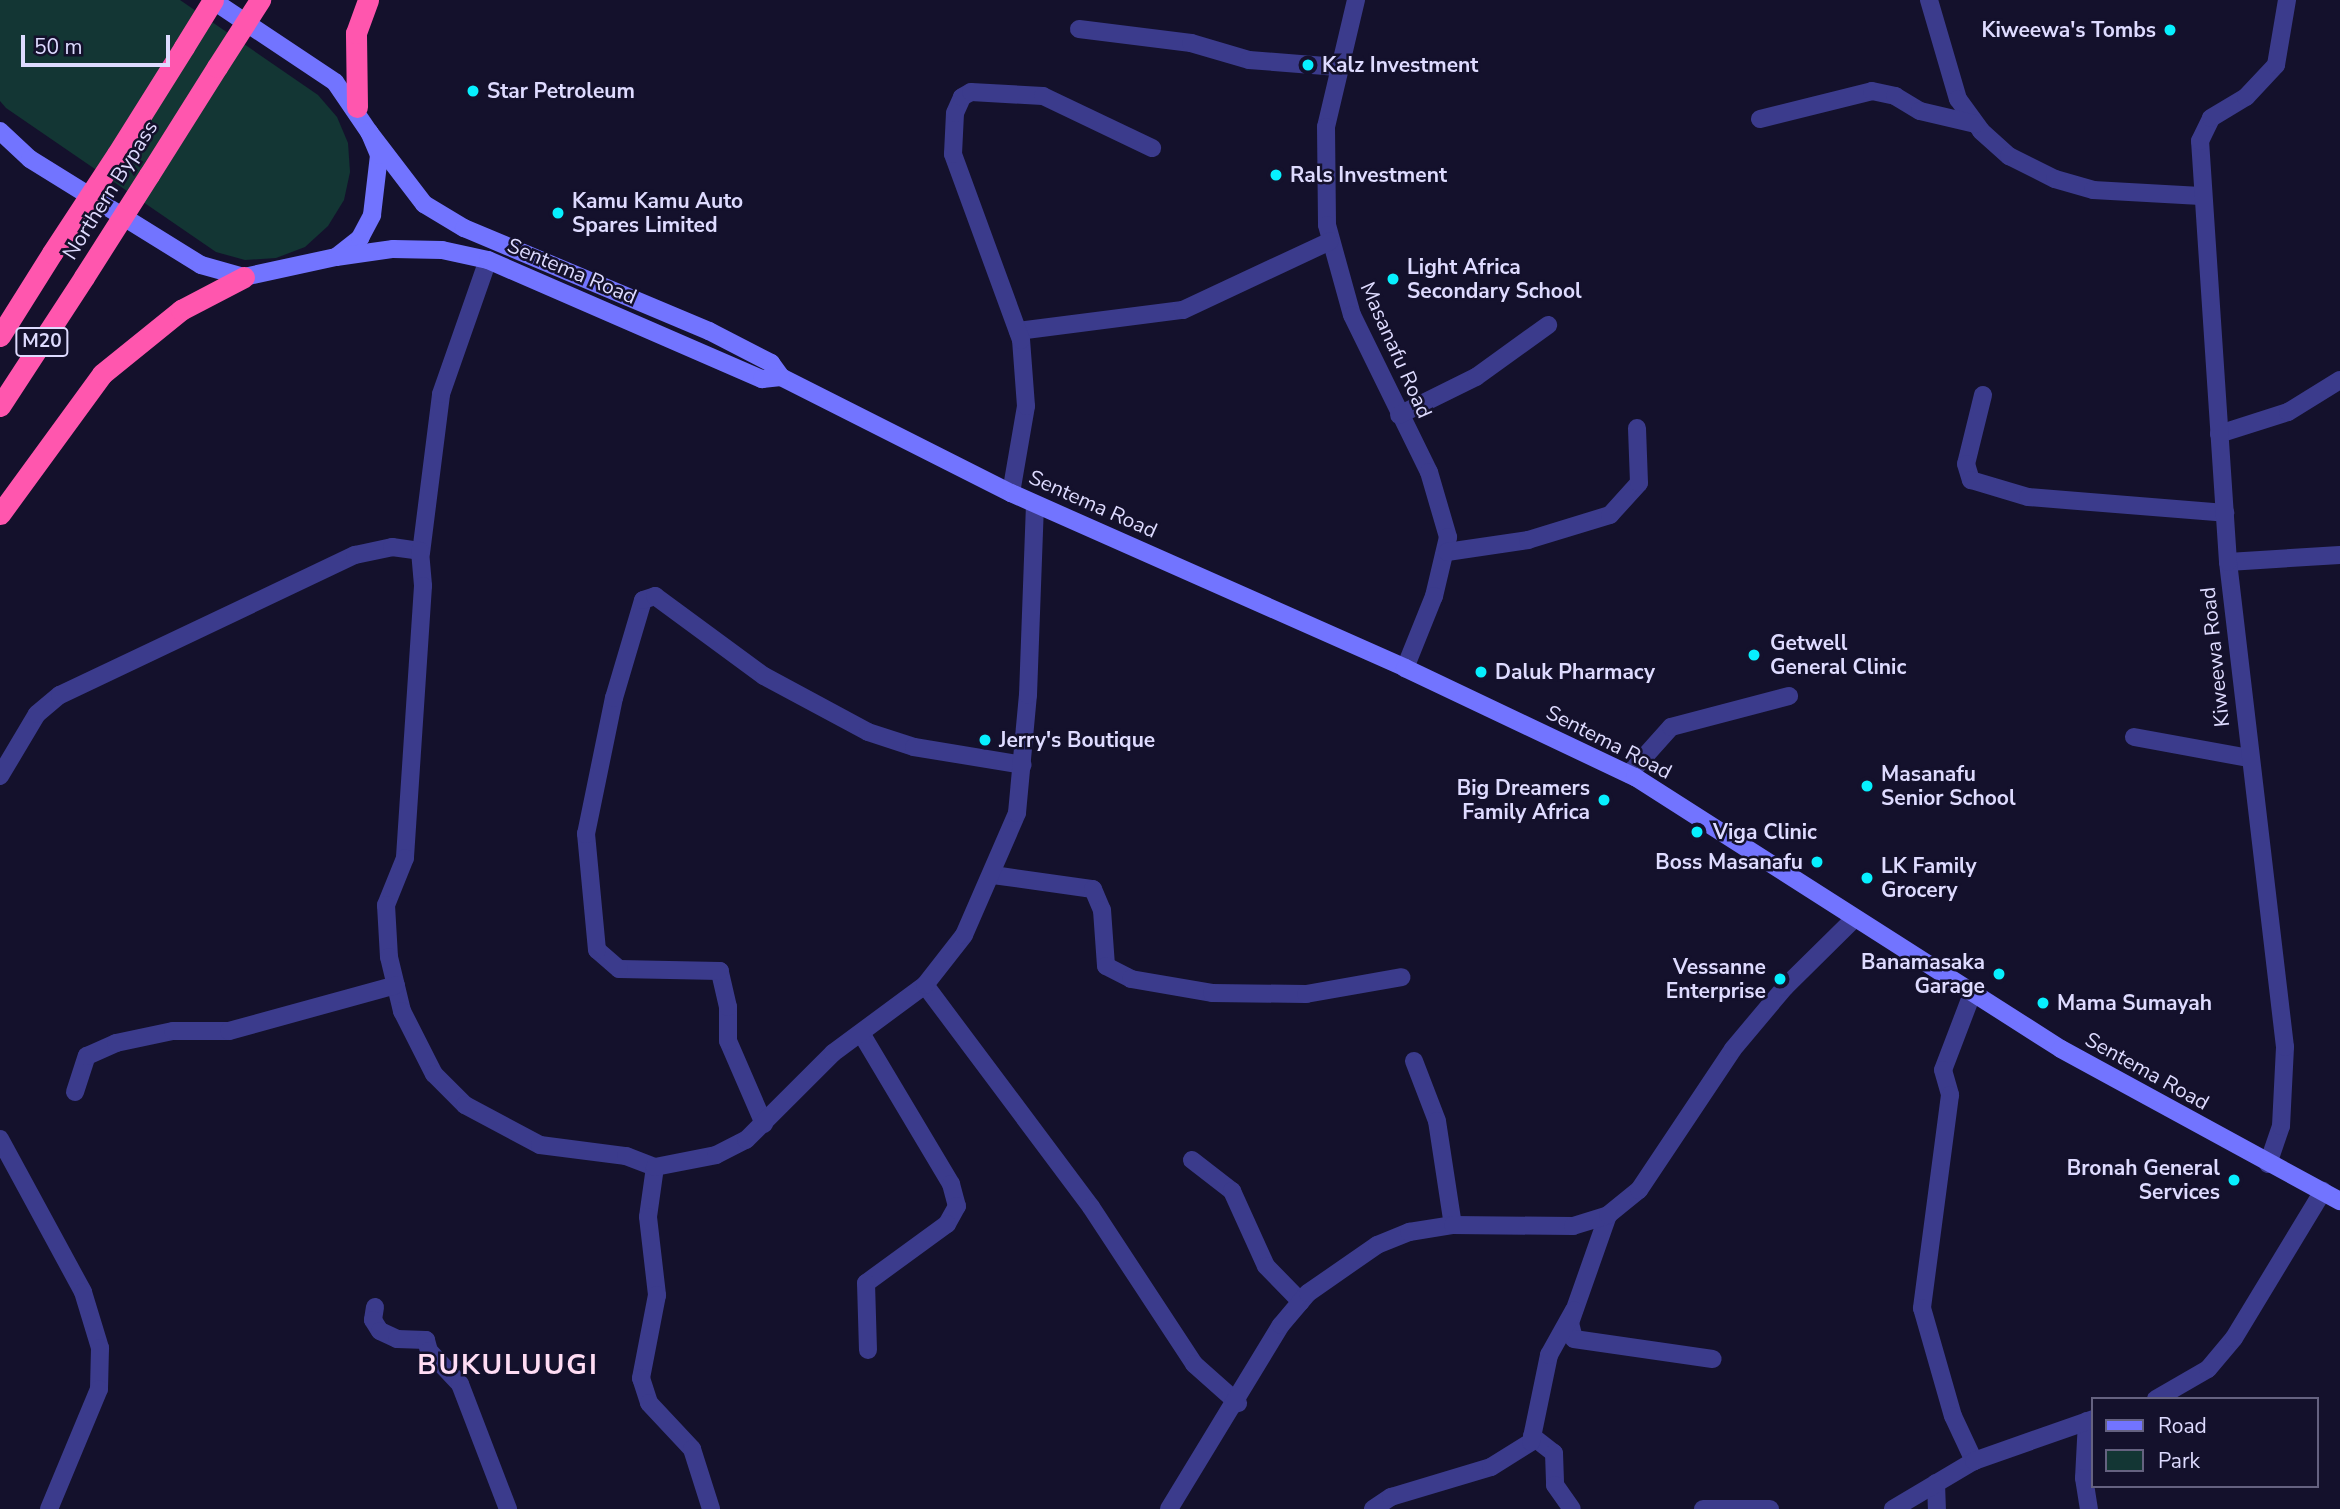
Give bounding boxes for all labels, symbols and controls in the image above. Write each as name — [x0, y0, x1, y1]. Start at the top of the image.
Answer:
place label: Kiweewa's Tombs — [1981, 17, 2156, 43]
scale bar — [24, 21, 173, 65]
marker: Kiweewa's Tombs — [2162, 22, 2178, 38]
text: 50 m — [34, 33, 83, 61]
place label: Kalz Investment — [1322, 52, 1478, 78]
marker: Kalz Investment — [1300, 57, 1316, 73]
place label: Star Petroleum — [487, 78, 635, 104]
marker: Star Petroleum — [465, 83, 481, 99]
street label: Northern Bypass — [57, 116, 163, 264]
place label: Rals Investment — [1290, 162, 1447, 188]
marker: Rals Investment — [1268, 167, 1284, 183]
place label: Kamu Kamu Auto Spares Limited — [572, 188, 743, 238]
marker: Kamu Kamu Auto Spares Limited — [550, 205, 566, 221]
street label: Sentema Road — [504, 232, 640, 310]
place label: Light Africa Secondary School — [1407, 254, 1582, 304]
marker: Light Africa Secondary School — [1385, 271, 1401, 287]
street label: Masanafu Road — [1355, 278, 1437, 422]
road number: M20 — [14, 326, 70, 358]
street label: Sentema Road — [1025, 464, 1161, 544]
street label: Kiweewa Road — [2195, 586, 2235, 728]
place label: Getwell General Clinic — [1770, 630, 1906, 680]
marker: Getwell General Clinic — [1744, 645, 1764, 665]
place label: Daluk Pharmacy — [1495, 659, 1655, 685]
marker: Daluk Pharmacy — [1473, 664, 1489, 680]
street label: Sentema Road — [1542, 699, 1676, 785]
place label: Jerry's Boutique — [999, 727, 1155, 753]
marker: Jerry's Boutique — [977, 732, 993, 748]
place label: Masanafu Senior School — [1881, 761, 2016, 811]
place label: Big Dreamers Family Africa — [1457, 775, 1590, 825]
marker: Masanafu Senior School — [1859, 778, 1875, 794]
marker: Big Dreamers Family Africa — [1596, 792, 1612, 808]
place label: Viga Clinic — [1713, 819, 1817, 845]
marker: Viga Clinic — [1687, 822, 1707, 842]
place label: Boss Masanafu — [1655, 849, 1803, 875]
place label: LK Family Grocery — [1881, 853, 1977, 903]
marker: Boss Masanafu — [1809, 854, 1825, 870]
marker: LK Family Grocery — [1859, 870, 1875, 886]
place label: Banamasaka Garage — [1861, 949, 1985, 999]
place label: Vessanne Enterprise — [1666, 954, 1766, 1004]
marker: Banamasaka Garage — [1991, 966, 2007, 982]
marker: Vessanne Enterprise — [1772, 971, 1788, 987]
place label: Mama Sumayah — [2057, 990, 2212, 1016]
marker: Mama Sumayah — [2035, 995, 2051, 1011]
street label: Sentema Road — [2081, 1027, 2213, 1115]
place label: Bronah General Services — [2067, 1155, 2220, 1205]
marker: Bronah General Services — [2226, 1172, 2242, 1188]
district label: BUKULUUGI — [418, 1348, 598, 1382]
legend — [2092, 1397, 2319, 1488]
text: Road — [2158, 1412, 2207, 1440]
text: Park — [2158, 1447, 2200, 1475]

